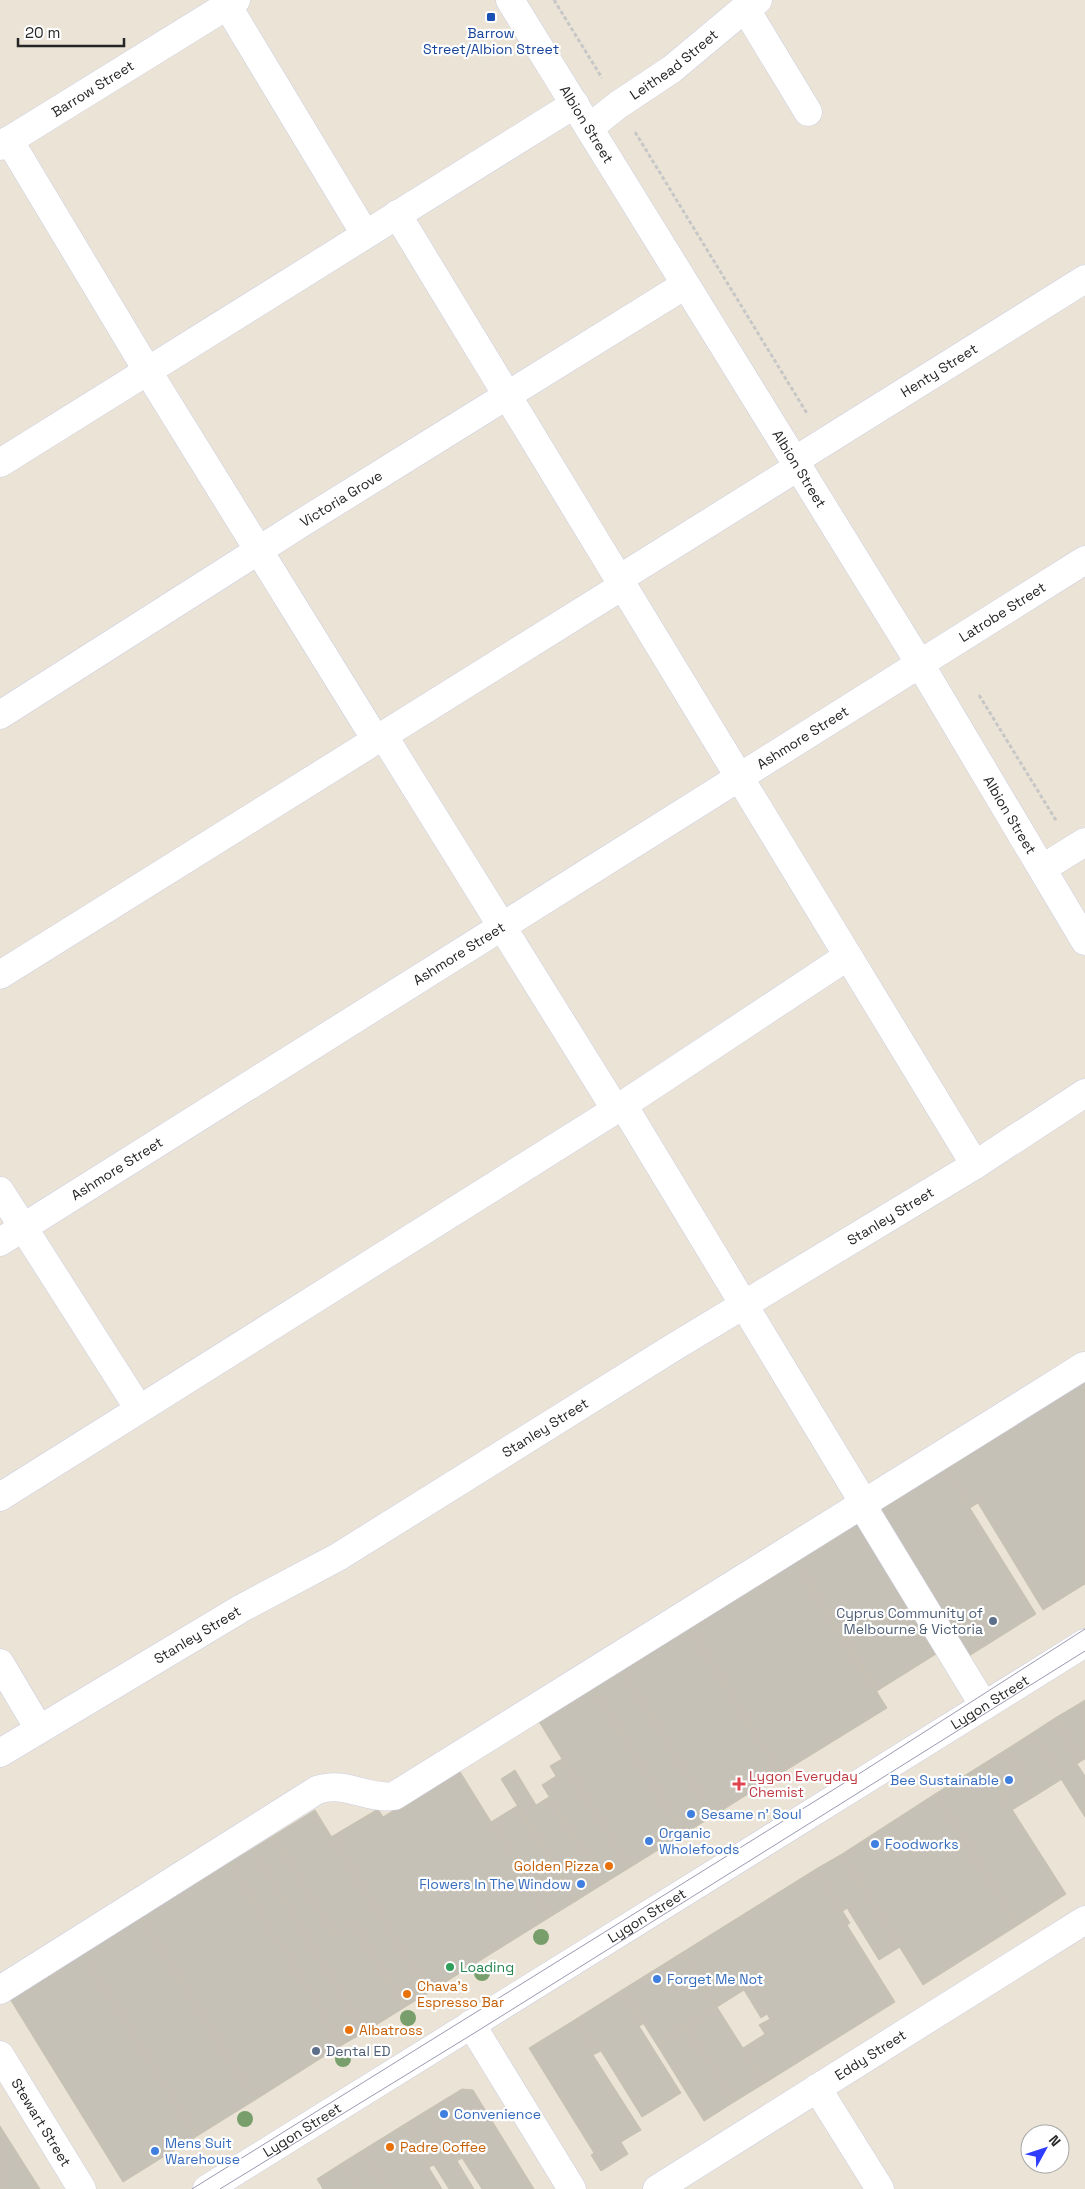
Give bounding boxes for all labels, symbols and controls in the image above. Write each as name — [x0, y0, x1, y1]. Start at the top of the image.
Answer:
marker: Barrow Street/Albion Street — [485, 11, 497, 23]
scale bar — [18, 15, 124, 47]
text: 20 m — [25, 23, 60, 42]
place label: Barrow Street/Albion Street — [423, 24, 559, 58]
street label: Leithead Street — [626, 25, 722, 104]
street label: Barrow Street — [48, 56, 137, 121]
street label: Albion Street — [556, 82, 618, 167]
street label: Henty Street — [897, 340, 981, 401]
street label: Albion Street — [769, 426, 830, 511]
street label: Victoria Grove — [297, 466, 386, 531]
street label: Latrobe Street — [956, 578, 1049, 646]
street label: Ashmore Street — [753, 702, 852, 773]
street label: Albion Street — [980, 772, 1040, 857]
street label: Ashmore Street — [410, 918, 508, 989]
street label: Ashmore Street — [67, 1133, 166, 1204]
street label: Stanley Street — [844, 1183, 937, 1249]
street label: Stanley Street — [499, 1394, 592, 1461]
street label: Stanley Street — [150, 1602, 244, 1668]
place label: Cyprus Community of Melbourne & Victoria — [836, 1604, 983, 1638]
marker: Cyprus Community of Melbourne & Victoria — [987, 1615, 999, 1627]
street label: Lygon Street — [947, 1671, 1032, 1733]
place label: Lygon Everyday Chemist — [749, 1767, 858, 1801]
place label: Bee Sustainable — [890, 1771, 999, 1789]
marker: Bee Sustainable — [1003, 1774, 1015, 1786]
marker: Lygon Everyday Chemist — [733, 1778, 745, 1790]
place label: Sesame n' Soul — [701, 1805, 802, 1823]
marker: Sesame n' Soul — [685, 1808, 697, 1820]
place label: Organic Wholefoods — [659, 1824, 739, 1858]
marker: Organic Wholefoods — [643, 1835, 655, 1847]
place label: Foodworks — [885, 1835, 959, 1853]
marker: Foodworks — [869, 1838, 881, 1850]
place label: Golden Pizza — [514, 1857, 599, 1875]
marker: Golden Pizza — [603, 1860, 615, 1872]
place label: Flowers In The Window — [419, 1875, 571, 1893]
marker: Flowers In The Window — [575, 1878, 587, 1890]
street label: Lygon Street — [604, 1884, 689, 1947]
place label: Loading — [460, 1958, 514, 1976]
marker: Loading — [444, 1961, 456, 1973]
place label: Forget Me Not — [667, 1970, 763, 1988]
marker: Forget Me Not — [651, 1973, 663, 1985]
place label: Chava's Espresso Bar — [417, 1977, 504, 2011]
marker: Chava's Espresso Bar — [401, 1988, 413, 2000]
place label: Albatross — [359, 2021, 423, 2039]
marker: Albatross — [343, 2024, 355, 2036]
street label: Eddy Street — [831, 2026, 909, 2084]
place label: Dental ED — [326, 2042, 391, 2060]
marker: Dental ED — [310, 2045, 322, 2057]
street label: Stewart Street — [7, 2075, 75, 2170]
street label: Lygon Street — [260, 2099, 345, 2161]
place label: Convenience — [454, 2105, 541, 2123]
marker: Convenience — [438, 2108, 450, 2120]
north arrow — [1020, 2124, 1070, 2174]
text: N — [1045, 2131, 1065, 2150]
place label: Mens Suit Warehouse — [165, 2134, 240, 2168]
place label: Padre Coffee — [400, 2138, 486, 2156]
marker: Padre Coffee — [384, 2141, 396, 2153]
marker: Mens Suit Warehouse — [149, 2145, 161, 2157]

